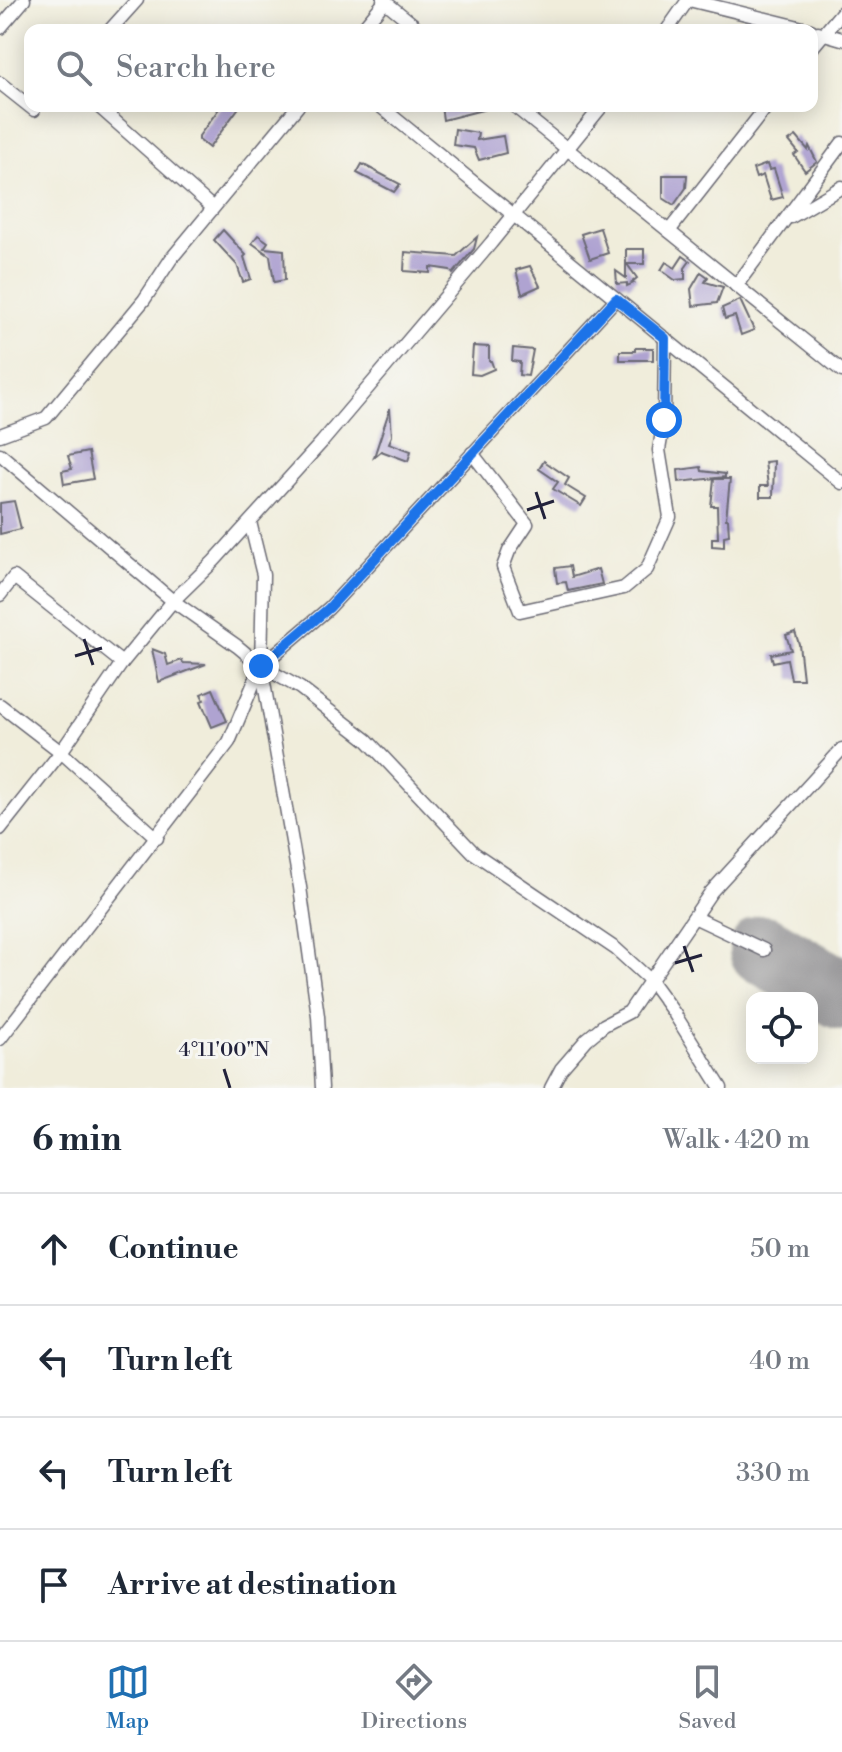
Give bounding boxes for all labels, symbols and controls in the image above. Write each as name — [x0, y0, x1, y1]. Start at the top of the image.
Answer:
search box — [24, 24, 818, 112]
icon: search — [52, 46, 96, 90]
text: Search here — [116, 49, 276, 87]
route start — [646, 402, 682, 438]
route end — [243, 648, 279, 684]
map controls — [746, 992, 818, 1064]
button: locate — [746, 992, 818, 1064]
text: 4°11'00"N — [179, 1038, 270, 1063]
text: 6 min — [32, 1119, 122, 1161]
text: Walk · 420 m — [663, 1124, 810, 1156]
icon: ahead — [32, 1227, 76, 1271]
text: Continue — [108, 1230, 239, 1268]
text: 50 m — [750, 1233, 810, 1265]
icon: left — [32, 1339, 76, 1383]
text: Turn left — [108, 1342, 232, 1380]
text: 40 m — [749, 1345, 810, 1377]
icon: left — [32, 1451, 76, 1495]
text: Turn left — [108, 1454, 232, 1492]
text: 330 m — [736, 1457, 810, 1489]
icon: arrive — [32, 1563, 76, 1607]
text: Arrive at destination — [108, 1566, 397, 1604]
tab: Map — [106, 1660, 150, 1735]
tab: Directions — [361, 1660, 467, 1735]
tab: Saved — [679, 1660, 736, 1735]

